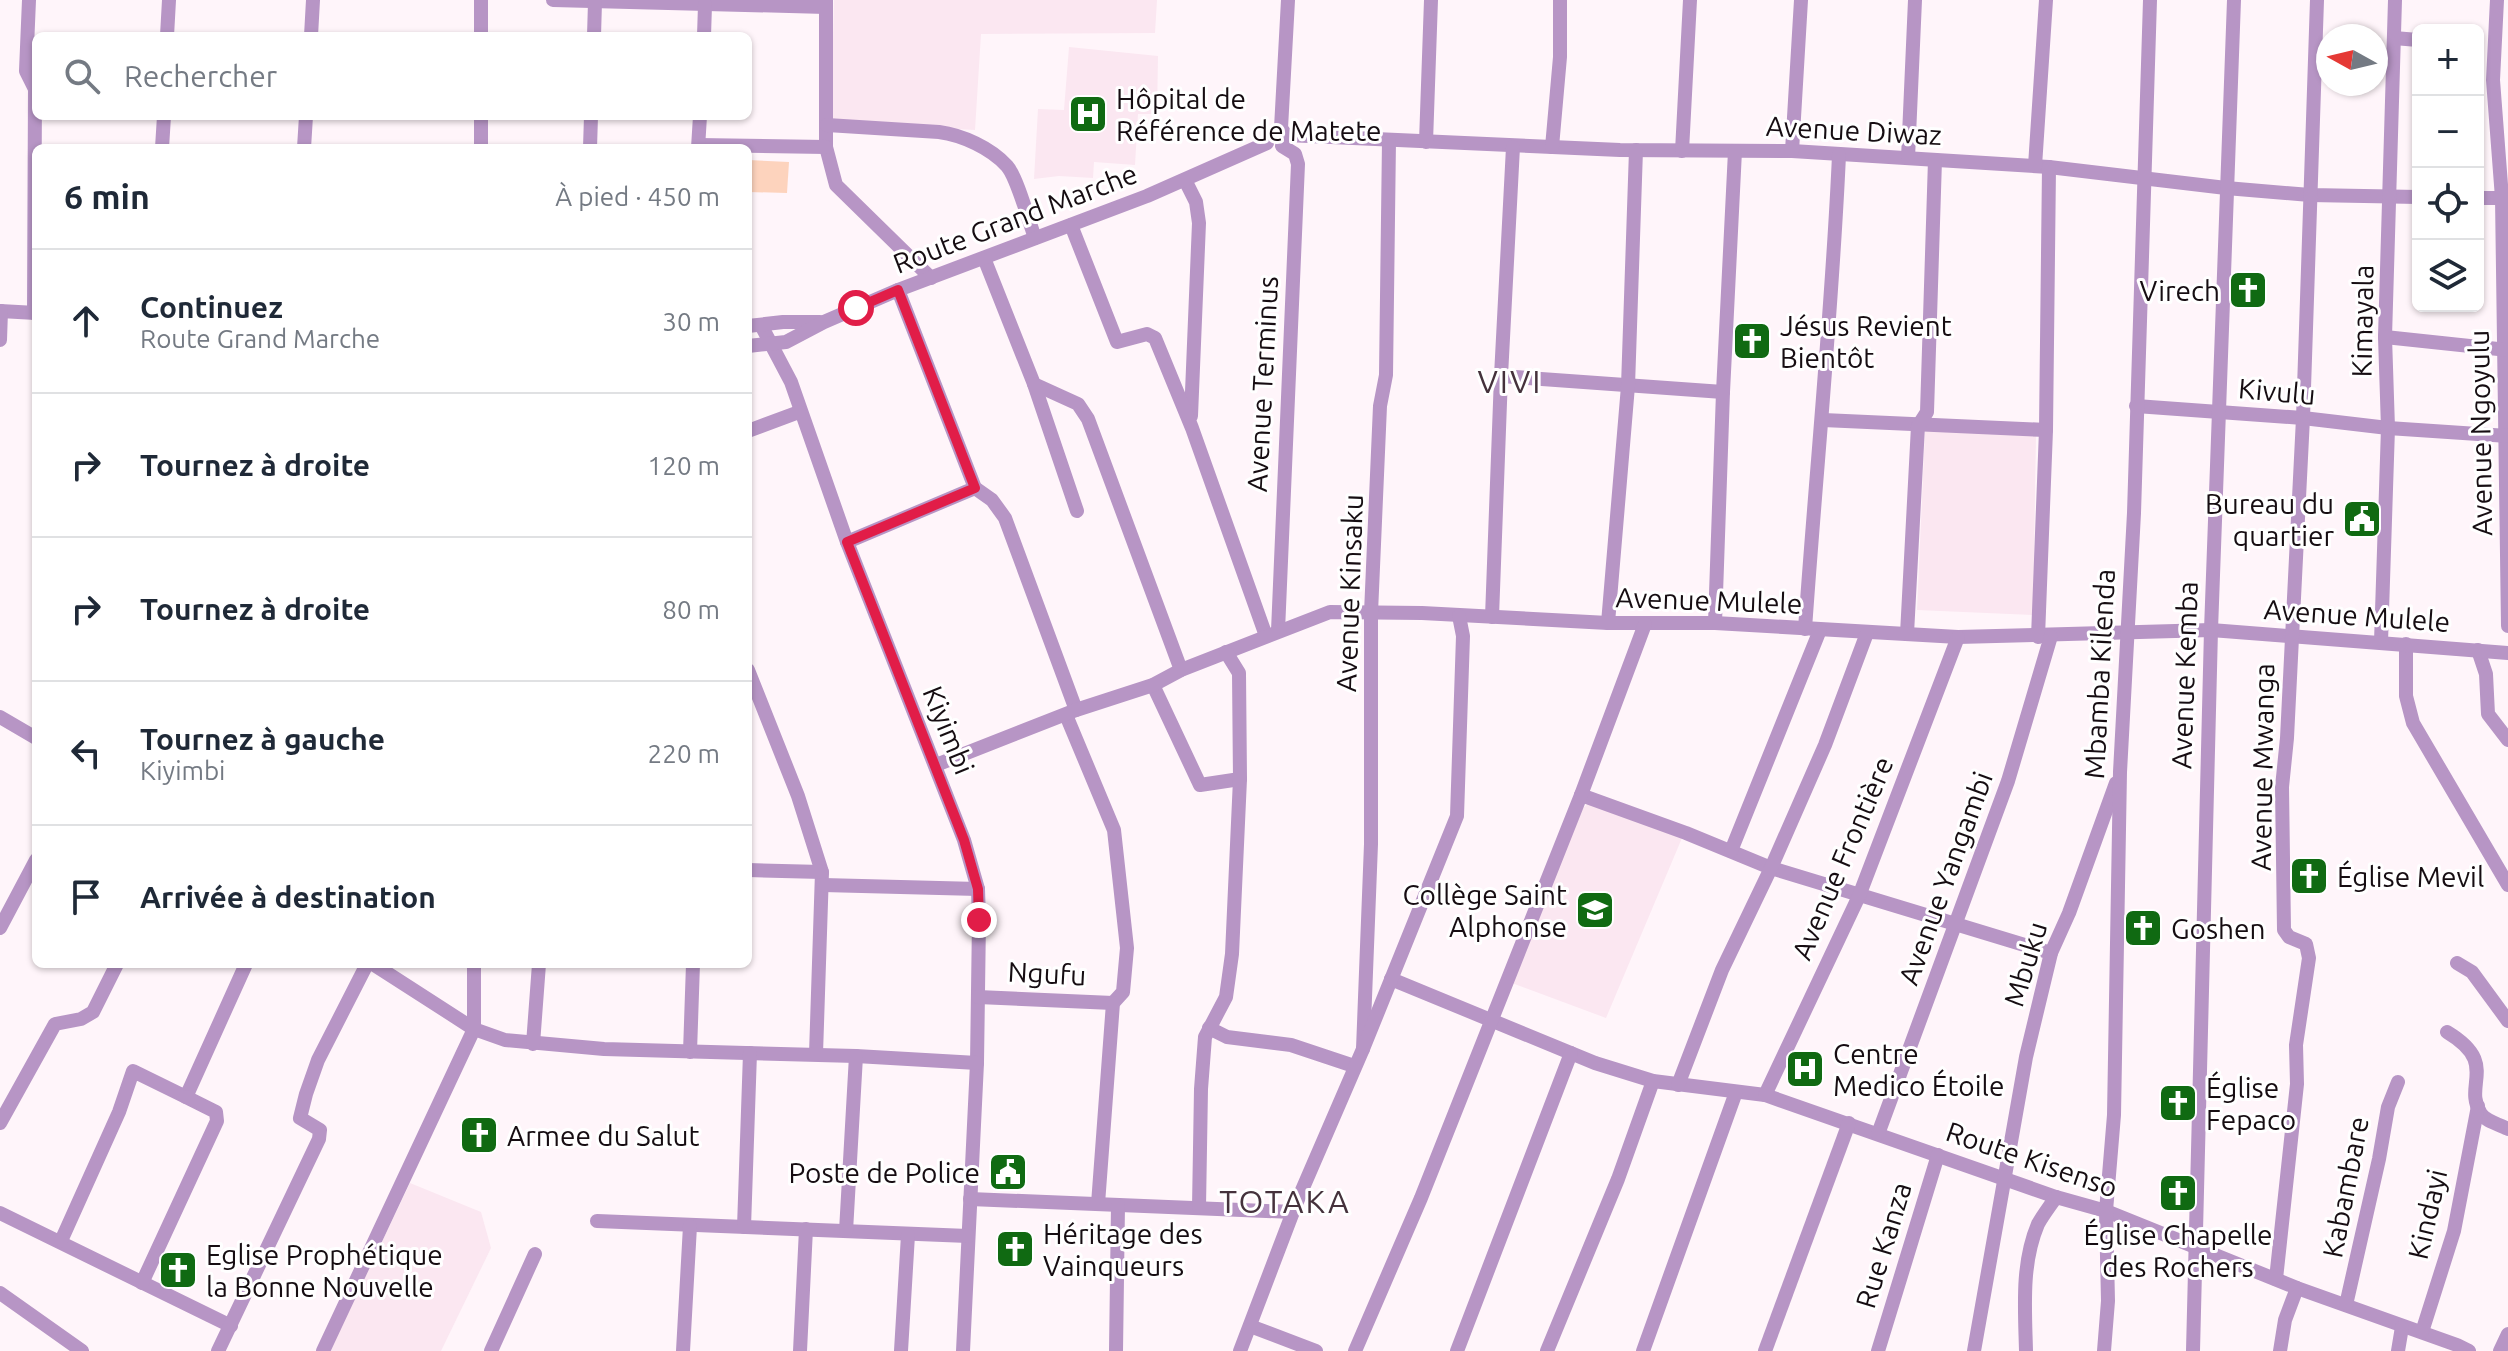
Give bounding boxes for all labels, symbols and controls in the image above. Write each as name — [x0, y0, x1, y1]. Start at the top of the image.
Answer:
north arrow — [2316, 24, 2388, 96]
map controls — [2412, 24, 2484, 312]
button: + — [2412, 24, 2484, 96]
search box — [32, 32, 752, 120]
icon: search — [60, 54, 104, 98]
text: Rechercher — [124, 59, 277, 93]
place label: Hôpital de Référence de Matete — [1116, 83, 1382, 146]
hospital icon: Hôpital de Référence de Matete — [1067, 93, 1109, 135]
button: − — [2412, 96, 2484, 168]
street label: Avenue Diwaz — [1765, 110, 1943, 150]
street label: Route Grand Marche — [889, 157, 1141, 279]
button: locate — [2412, 168, 2484, 240]
text: 6 min — [64, 177, 150, 215]
text: À pied · 450 m — [555, 182, 720, 211]
button: layers — [2412, 240, 2484, 312]
street label: Kimayala — [2346, 264, 2378, 378]
church icon: Virech — [2227, 269, 2269, 311]
street label: Avenue Terminus — [1241, 275, 1283, 493]
place label: Virech — [2139, 275, 2220, 306]
text: Continuez — [140, 290, 283, 324]
route start — [838, 290, 874, 326]
icon: ahead — [64, 299, 108, 343]
text: 30 m — [662, 307, 720, 336]
place label: Jésus Revient Bientôt — [1780, 310, 1952, 373]
church icon: Jésus Revient Bientôt — [1731, 320, 1773, 362]
text: Route Grand Marche — [140, 324, 380, 353]
street label: Avenue Ngoyulu — [2463, 330, 2497, 536]
district label: VIVI — [1477, 363, 1543, 399]
street label: Kivulu — [2237, 372, 2317, 410]
icon: right — [64, 443, 108, 487]
text: Tournez à droite — [140, 448, 370, 482]
text: 120 m — [648, 451, 720, 480]
place label: Bureau du quartier — [2205, 488, 2334, 551]
street label: Avenue Kinsaku — [1330, 494, 1368, 692]
public building icon: Bureau du quartier — [2341, 498, 2383, 540]
street label: Mbamba Kilenda — [2078, 568, 2120, 780]
street label: Avenue Mulele — [1615, 581, 1803, 619]
street label: Avenue Kemba — [2165, 581, 2203, 769]
icon: right — [64, 587, 108, 631]
text: Tournez à droite — [140, 592, 370, 626]
street label: Avenue Mulele — [2263, 593, 2451, 637]
text: 80 m — [662, 595, 720, 624]
street label: Avenue Mwanga — [2245, 663, 2279, 871]
street label: Kiyimbi — [917, 682, 981, 778]
text: Tournez à gauche — [140, 722, 385, 756]
icon: left — [64, 731, 108, 775]
text: 220 m — [648, 739, 720, 768]
street label: Avenue Frontière — [1785, 752, 1899, 964]
text: Kiyimbi — [140, 756, 225, 785]
street label: Avenue Yangambi — [1892, 767, 1998, 989]
church icon: Église Mevil — [2288, 855, 2330, 897]
place label: Église Mevil — [2337, 860, 2484, 892]
icon: arrive — [64, 875, 108, 919]
place label: Collège Saint Alphonse — [1402, 879, 1567, 942]
text: Arrivée à destination — [140, 880, 436, 914]
school or university icon: Collège Saint Alphonse — [1574, 889, 1616, 931]
route end — [961, 902, 997, 938]
church icon: Goshen — [2122, 907, 2164, 949]
place label: Goshen — [2171, 913, 2266, 944]
street label: Mbuku — [1997, 918, 2053, 1010]
street label: Ngufu — [1007, 955, 1087, 991]
place label: Centre Medico Étoile — [1833, 1038, 2004, 1101]
hospital icon: Centre Medico Étoile — [1784, 1048, 1826, 1090]
place label: Église Fepaco — [2206, 1071, 2296, 1135]
church icon: Église Fepaco — [2157, 1082, 2199, 1124]
church icon: Armee du Salut — [458, 1114, 500, 1156]
street label: Kabambare — [2316, 1114, 2374, 1260]
street label: Route Kisenso — [1942, 1115, 2122, 1203]
place label: Armee du Salut — [507, 1120, 700, 1151]
public building icon: Poste de Police — [987, 1151, 1029, 1193]
place label: Poste de Police — [789, 1157, 980, 1188]
street label: Kindayi — [2402, 1166, 2452, 1262]
church icon: Église Chapelle des Rochers — [2157, 1172, 2199, 1214]
street label: Rue Kanza — [1849, 1178, 1917, 1312]
district label: TOTAKA — [1219, 1183, 1351, 1219]
place label: Héritage des Vainqueurs — [1043, 1218, 1203, 1281]
place label: Église Chapelle des Rochers — [2083, 1218, 2273, 1282]
church icon: Héritage des Vainqueurs — [994, 1228, 1036, 1270]
place label: Eglise Prophétique la Bonne Nouvelle — [206, 1239, 443, 1302]
church icon: Eglise Prophétique la Bonne Nouvelle — [157, 1249, 199, 1291]

